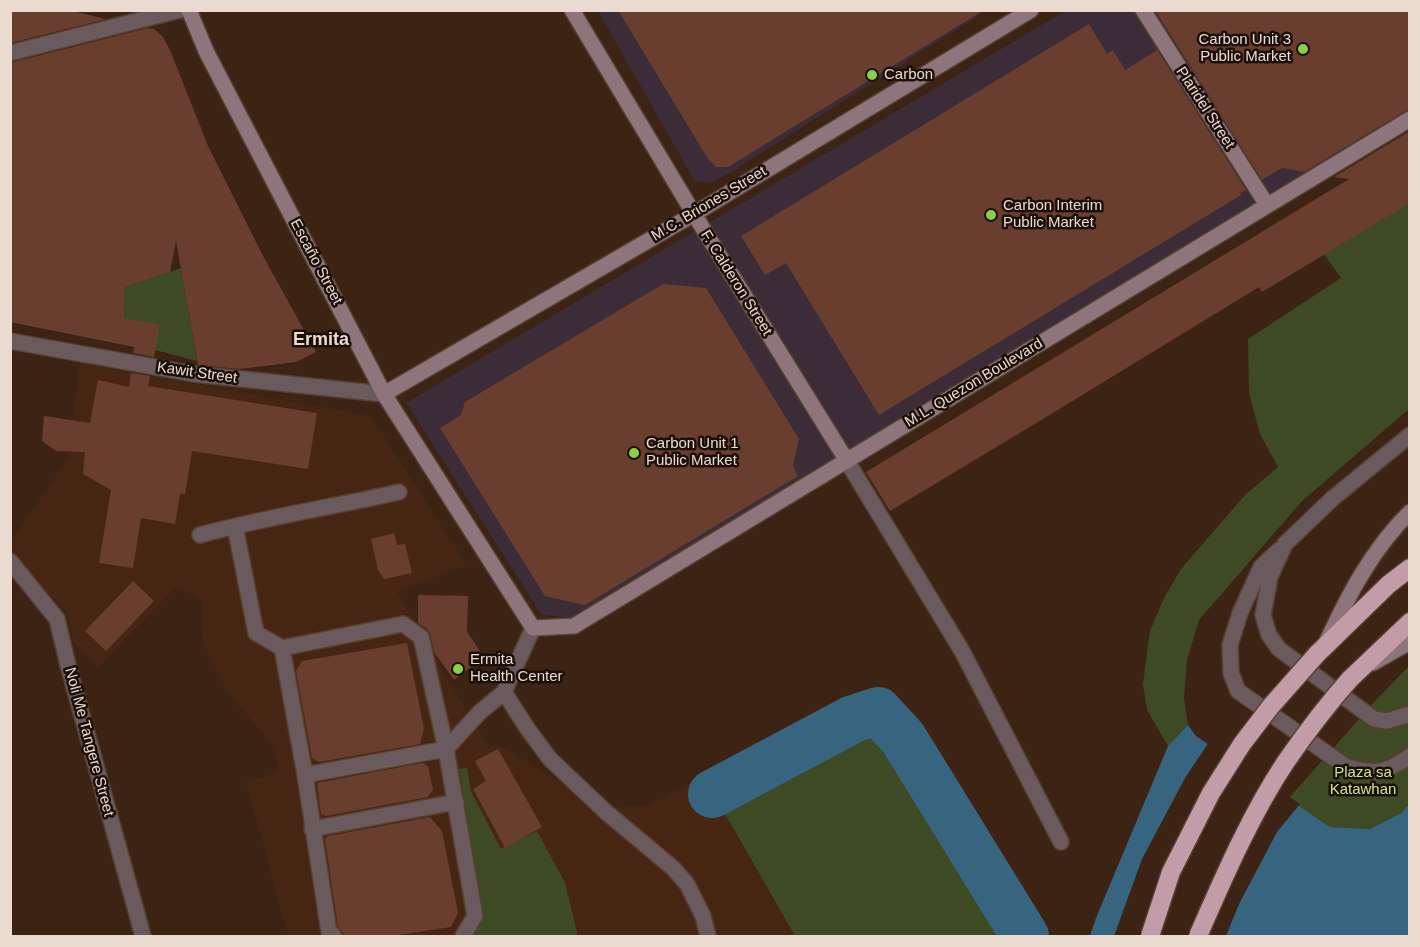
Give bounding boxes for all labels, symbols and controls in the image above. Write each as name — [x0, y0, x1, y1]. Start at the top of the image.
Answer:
place label: Carbon Unit 3 Public Market — [1198, 31, 1291, 66]
marker: Carbon Unit 3 Public Market — [1296, 42, 1310, 56]
street label: Plaridel Street — [1172, 64, 1238, 152]
place label: Carbon — [884, 66, 933, 84]
marker: Carbon — [865, 68, 879, 82]
street label: M.C. Briones Street — [648, 163, 770, 245]
place label: Carbon Interim Public Market — [1003, 197, 1102, 232]
marker: Carbon Interim Public Market — [984, 208, 998, 222]
street label: Escaño Street — [286, 216, 346, 308]
street label: F. Calderon Street — [696, 227, 776, 339]
district label: Ermita — [293, 329, 349, 351]
street label: M.L. Quezon Boulevard — [902, 335, 1046, 431]
street label: Kawit Street — [156, 358, 238, 388]
place label: Carbon Unit 1 Public Market — [646, 435, 739, 470]
marker: Carbon Unit 1 Public Market — [627, 446, 641, 460]
place label: Ermita Health Center — [470, 651, 563, 686]
marker: Ermita Health Center — [451, 662, 465, 676]
street label: Noli Me Tangere Street — [60, 666, 118, 818]
park label: Plaza sa Katawhan — [1330, 764, 1396, 799]

